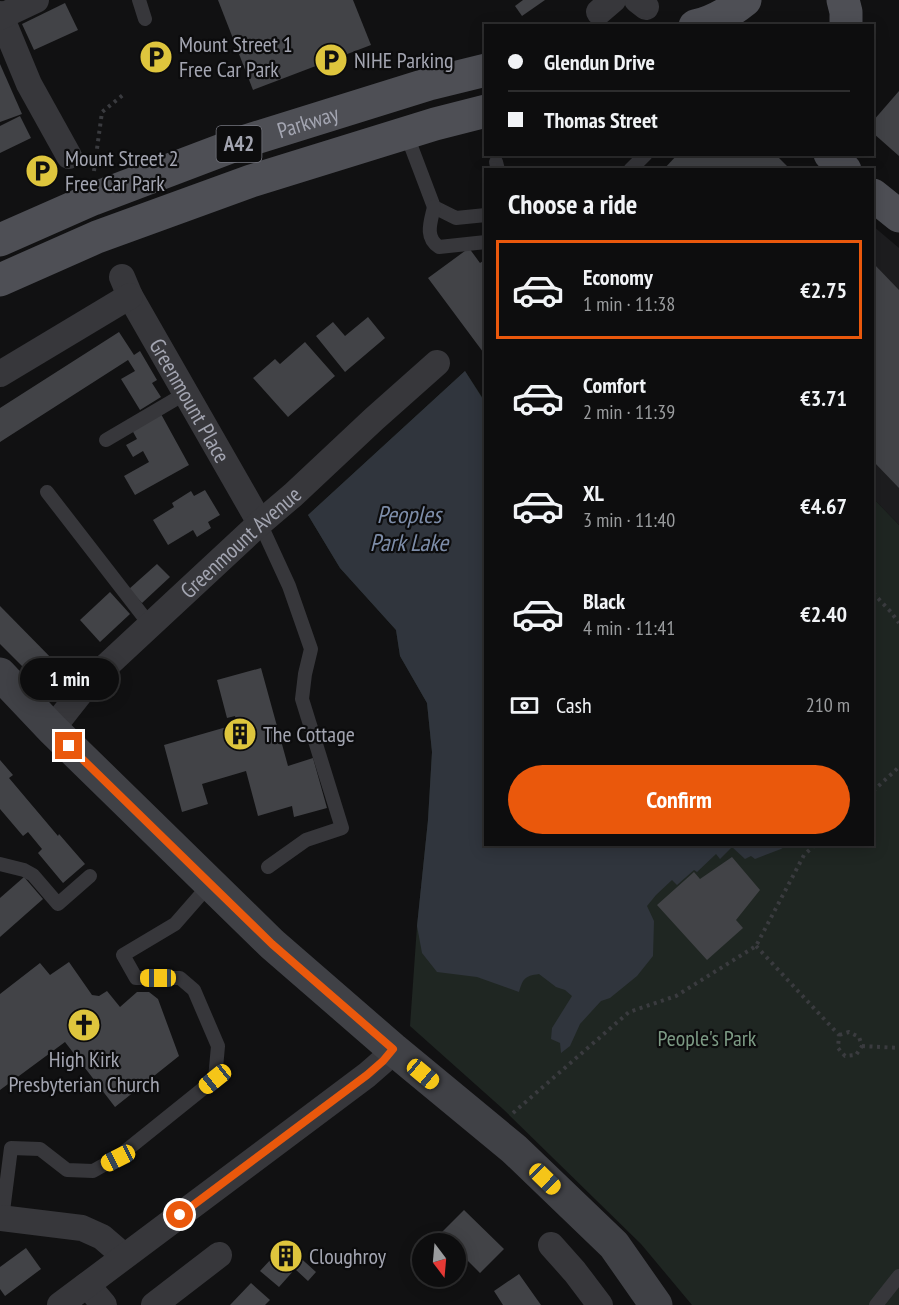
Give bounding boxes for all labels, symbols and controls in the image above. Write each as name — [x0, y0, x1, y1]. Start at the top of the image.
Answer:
place label: Mount Street 1 Free Car Park — [179, 30, 293, 83]
parking icon: Mount Street 1 Free Car Park — [138, 39, 174, 75]
parking icon: NIHE Parking — [313, 42, 349, 78]
place label: NIHE Parking — [354, 46, 453, 74]
text: Glendun Drive — [544, 48, 655, 76]
street label: Parkway — [274, 99, 343, 144]
text: Thomas Street — [544, 106, 658, 134]
road number: A42 — [216, 126, 262, 162]
place label: Mount Street 2 Free Car Park — [65, 144, 179, 197]
parking icon: Mount Street 2 Free Car Park — [24, 153, 60, 189]
text: Choose a ride — [508, 187, 637, 221]
icon: car — [511, 263, 565, 317]
text: Economy — [583, 263, 653, 291]
text: €2.75 — [800, 276, 847, 304]
text: 1 min · 11:38 — [583, 291, 675, 317]
street label: Greenmount Place — [143, 333, 236, 468]
icon: car — [511, 371, 565, 425]
text: Comfort — [583, 371, 646, 399]
text: €3.71 — [800, 384, 847, 412]
text: 2 min · 11:39 — [583, 399, 675, 425]
icon: car — [511, 479, 565, 533]
text: XL — [583, 479, 604, 507]
street label: Greenmount Avenue — [174, 481, 307, 604]
text: €4.67 — [800, 492, 847, 520]
water label: Peoples Park Lake — [370, 499, 450, 558]
text: 3 min · 11:40 — [583, 507, 675, 533]
icon: car — [511, 587, 565, 641]
text: Black — [583, 587, 625, 615]
text: €2.40 — [800, 600, 847, 628]
text: 4 min · 11:41 — [583, 615, 675, 641]
callout: 1 min — [20, 659, 118, 701]
text: 1 min — [49, 666, 90, 692]
icon: cash — [508, 689, 541, 722]
text: Cash — [556, 691, 592, 719]
text: 210 m — [806, 692, 850, 718]
building icon: The Cottage — [222, 716, 258, 752]
place label: The Cottage — [263, 720, 355, 748]
route end — [55, 732, 82, 759]
button: Confirm — [508, 765, 850, 834]
car — [140, 969, 176, 987]
church icon: High Kirk Presbyterian Church — [66, 1007, 102, 1043]
park label: People's Park — [658, 1024, 757, 1052]
place label: High Kirk Presbyterian Church — [8, 1045, 160, 1098]
car — [403, 1056, 443, 1092]
car — [195, 1061, 235, 1097]
car — [98, 1142, 138, 1174]
car — [526, 1160, 564, 1198]
route start — [166, 1201, 193, 1228]
north arrow — [412, 1233, 466, 1287]
map controls — [412, 1233, 466, 1287]
building icon: Cloughroy — [268, 1238, 304, 1274]
place label: Cloughroy — [309, 1242, 387, 1270]

